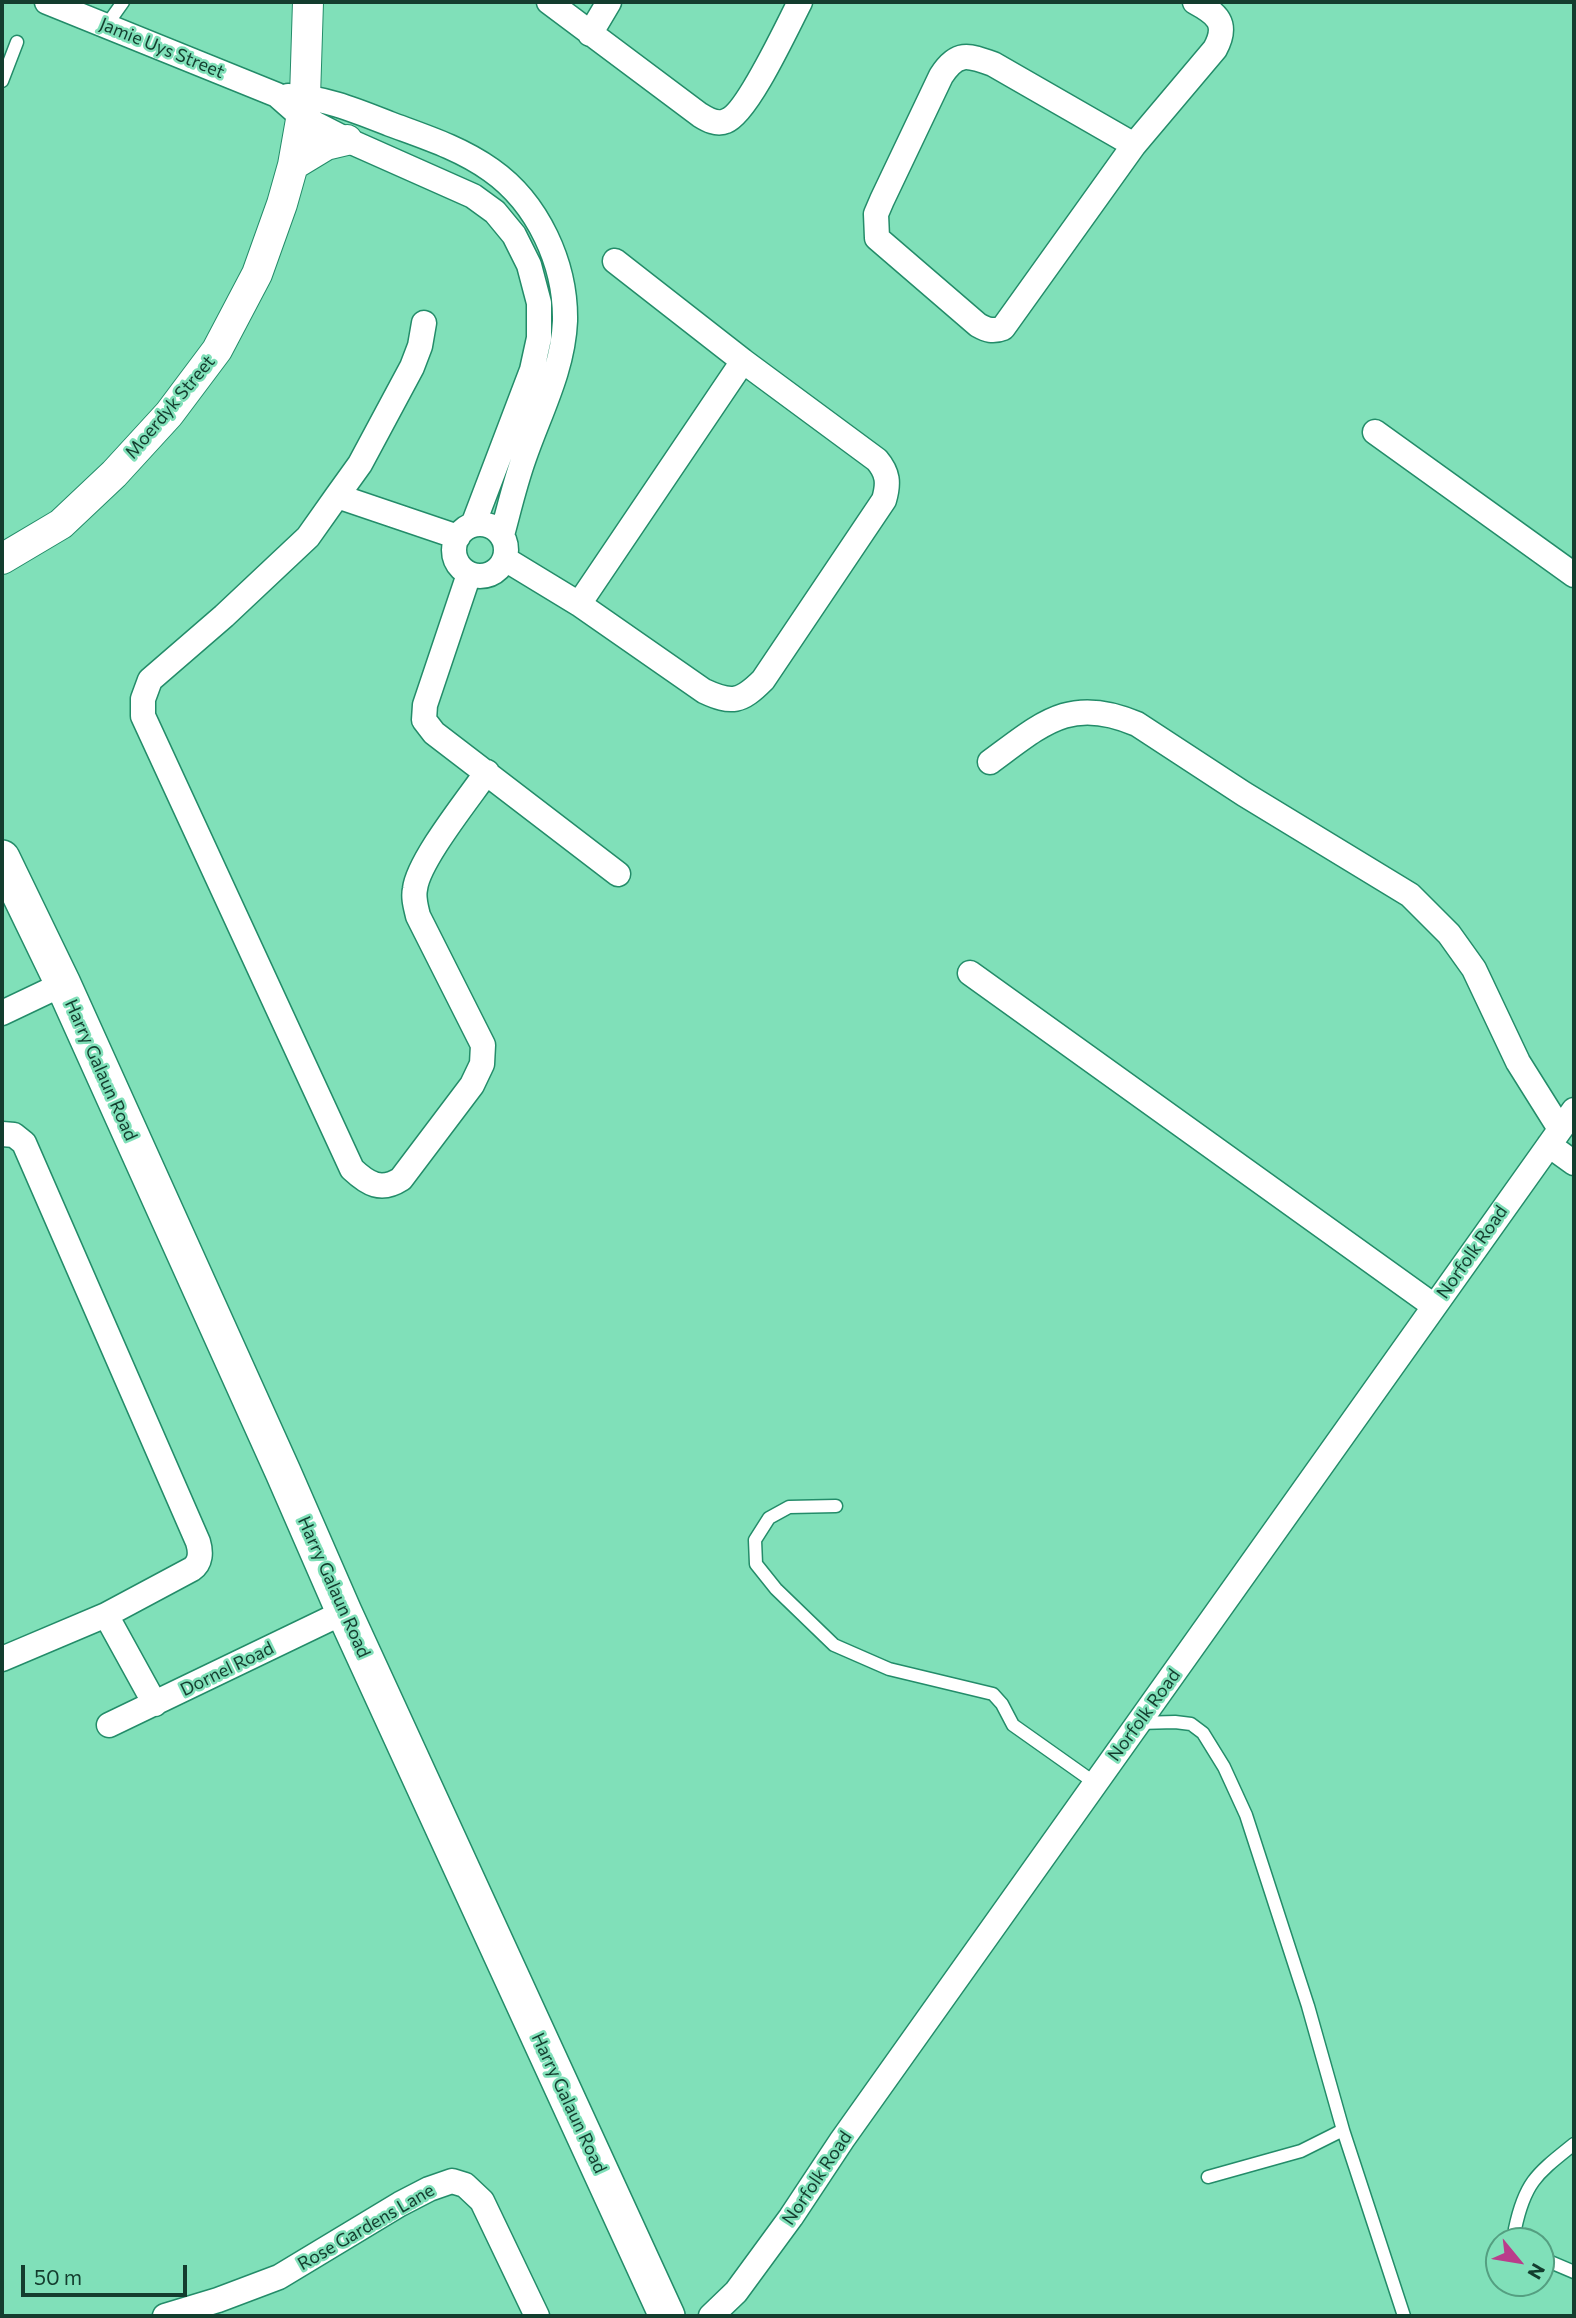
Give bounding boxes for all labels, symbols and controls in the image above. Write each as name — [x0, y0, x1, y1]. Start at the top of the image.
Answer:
street label: Jamie Uys Street — [96, 13, 228, 83]
street label: Moerdyk Street — [121, 351, 219, 463]
street label: Harry Galaun Road — [60, 996, 142, 1144]
street label: Norfolk Road — [1432, 1201, 1512, 1303]
street label: Harry Galaun Road — [293, 1513, 375, 1661]
street label: Dornel Road — [177, 1637, 277, 1701]
street label: Norfolk Road — [1103, 1665, 1185, 1765]
street label: Harry Galaun Road — [527, 2029, 611, 2177]
street label: Norfolk Road — [778, 2127, 856, 2229]
street label: Rose Gardens Lane — [294, 2179, 438, 2275]
north arrow — [1485, 2227, 1555, 2297]
scale bar — [24, 2252, 191, 2296]
text: N — [1523, 2260, 1550, 2284]
text: 50 m — [34, 2264, 82, 2289]

